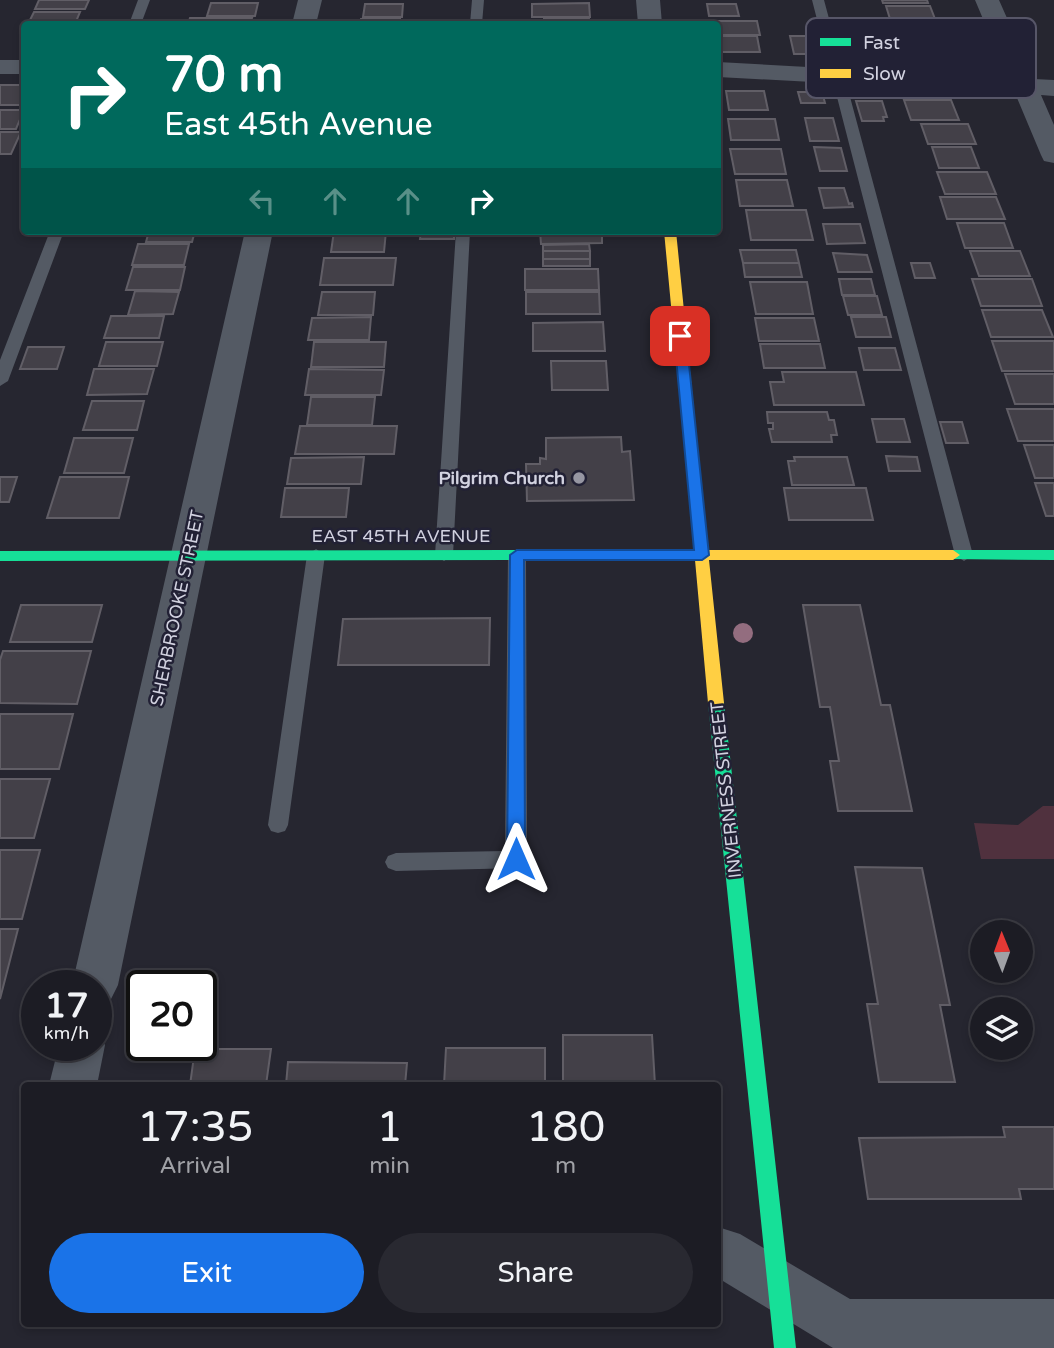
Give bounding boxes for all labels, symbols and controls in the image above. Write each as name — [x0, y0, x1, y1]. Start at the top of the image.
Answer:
legend — [806, 18, 1036, 98]
text: Fast — [863, 32, 900, 54]
text: 70 m — [164, 46, 283, 105]
icon: right — [49, 49, 140, 140]
text: Slow — [863, 63, 906, 85]
text: East 45th Avenue — [164, 106, 433, 144]
icon: left — [243, 182, 281, 220]
icon: ahead — [316, 182, 354, 220]
icon: ahead — [389, 182, 427, 220]
icon: right — [462, 182, 500, 220]
pin — [650, 306, 710, 366]
icon: arrive — [661, 317, 699, 355]
place label: Pilgrim Church — [439, 467, 565, 489]
marker: Pilgrim Church — [571, 470, 587, 486]
street label: SHERBROOKE STREET — [145, 508, 209, 708]
street label: EAST 45TH AVENUE — [311, 525, 491, 547]
street label: INVERNESS STREET — [706, 701, 746, 879]
position arrow — [479, 822, 553, 896]
north arrow — [970, 920, 1032, 984]
map controls — [970, 920, 1033, 1060]
speed limit sign: 20 — [126, 970, 217, 1061]
text: 17 — [45, 985, 88, 1027]
button: layers — [970, 997, 1033, 1060]
text: km/h — [44, 1022, 89, 1044]
text: 17:35 — [137, 1102, 253, 1153]
text: 1 — [376, 1102, 403, 1153]
text: 180 — [526, 1102, 605, 1153]
text: Arrival — [160, 1152, 231, 1180]
text: min — [369, 1152, 410, 1180]
text: m — [555, 1152, 576, 1180]
button: Exit — [49, 1233, 364, 1313]
button: Share — [378, 1233, 693, 1313]

